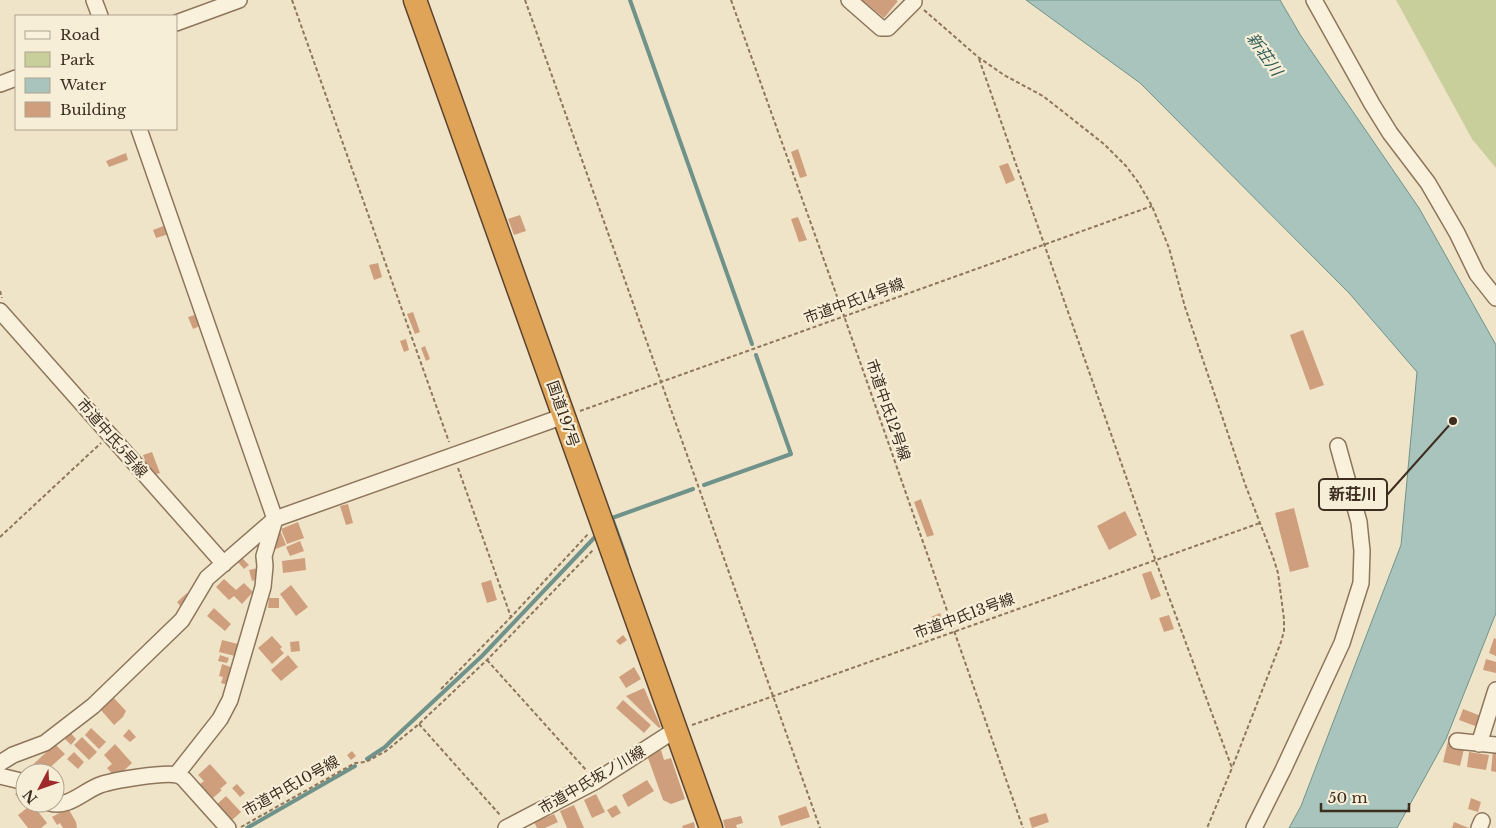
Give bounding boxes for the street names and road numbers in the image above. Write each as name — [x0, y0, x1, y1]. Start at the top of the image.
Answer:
street label: 市道中氏14号線 — [801, 274, 907, 327]
street label: 市道中氏12号線 — [862, 357, 915, 463]
street label: 国道197号 — [543, 378, 584, 449]
street label: 市道中氏5号線 — [73, 394, 152, 481]
street label: 市道中氏13号線 — [911, 588, 1017, 643]
street label: 市道中氏坂ノ川線 — [535, 741, 648, 818]
street label: 市道中氏10号線 — [239, 751, 342, 820]

